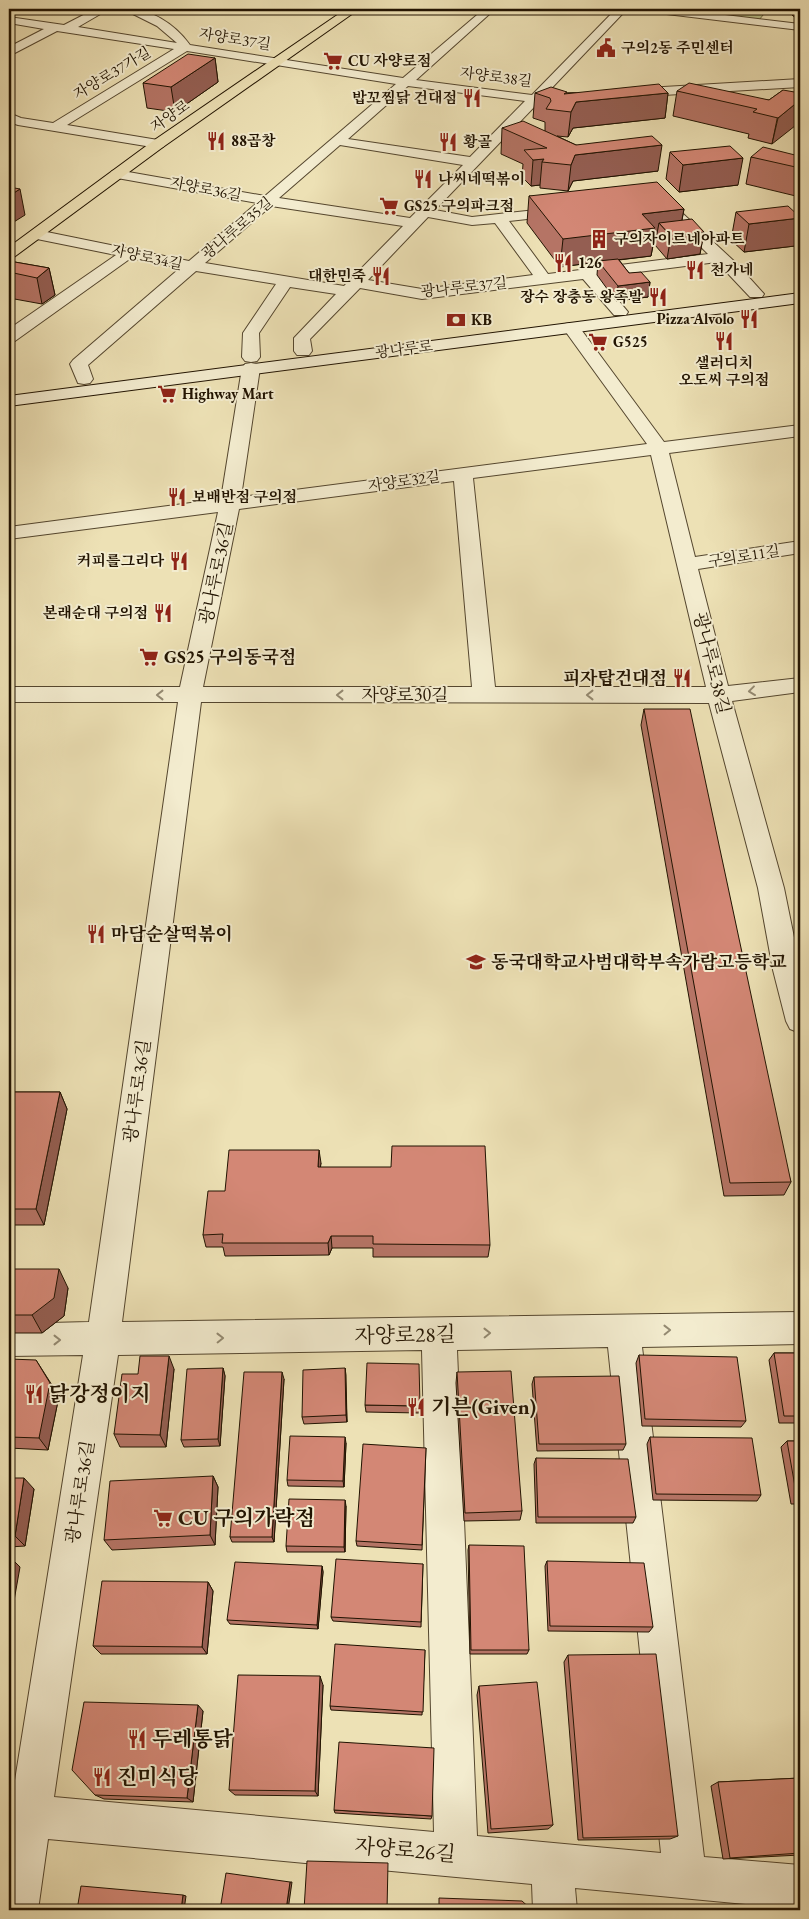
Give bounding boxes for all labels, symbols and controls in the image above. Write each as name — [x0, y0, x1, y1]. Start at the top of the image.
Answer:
street label: 자양로37길 — [198, 23, 272, 54]
public building icon: 구의2동 주민센터 — [595, 37, 617, 59]
place label: 구의2동 주민센터 — [621, 38, 734, 57]
street label: 자양로37가길 — [70, 42, 154, 103]
supermarket icon: CU 자양로점 — [322, 50, 344, 72]
place label: CU 자양로점 — [348, 51, 431, 70]
street label: 자양로38길 — [459, 63, 533, 90]
restaurant icon: 밥꼬찜닭 건대점 — [461, 87, 483, 109]
place label: 밥꼬찜닭 건대점 — [352, 88, 457, 107]
street label: 자양로 — [146, 95, 193, 136]
restaurant icon: 88곱창 — [205, 130, 227, 152]
place label: 88곱창 — [231, 131, 276, 150]
restaurant icon: 황골 — [437, 131, 459, 153]
place label: 황골 — [463, 132, 492, 151]
restaurant icon: 나씨네떡볶이 — [412, 168, 434, 190]
place label: 나씨네떡볶이 — [438, 169, 525, 188]
street label: 자양로36길 — [169, 172, 243, 205]
street label: 광나루로35길 — [197, 192, 276, 263]
supermarket icon: GS25 구의파크점 — [378, 195, 400, 217]
place label: GS25 구의파크점 — [404, 196, 514, 215]
building icon: 구의자이르네아파트 — [588, 228, 610, 250]
place label: 구의자이르네아파트 — [614, 229, 745, 248]
street label: 자양로34길 — [110, 240, 184, 273]
restaurant icon: 126 — [552, 252, 574, 274]
place label: 126 — [578, 253, 602, 272]
restaurant icon: 천가네 — [684, 259, 706, 281]
place label: 천가네 — [710, 260, 753, 279]
restaurant icon: 대한민죽 — [370, 265, 392, 287]
place label: 대한민죽 — [308, 266, 367, 285]
street label: 광나루로37길 — [420, 273, 508, 300]
restaurant icon: 장수 장충동 왕족발 — [647, 286, 669, 308]
place label: 장수 장충동 왕족발 — [520, 287, 644, 306]
restaurant icon: Pizza Alvolo — [738, 308, 760, 330]
bank icon: KB — [445, 309, 467, 331]
place label: Pizza Alvolo — [657, 309, 734, 328]
place label: KB — [471, 310, 492, 329]
restaurant icon: 샐러디치 오도씨 구의점 — [713, 330, 735, 352]
supermarket icon: G525 — [587, 331, 609, 353]
place label: G525 — [613, 332, 648, 351]
street label: 광나루로 — [374, 335, 434, 361]
place label: 샐러디치 오도씨 구의점 — [679, 353, 769, 389]
supermarket icon: Highway Mart — [156, 383, 178, 405]
place label: Highway Mart — [182, 384, 274, 403]
street label: 자양로32길 — [367, 466, 441, 495]
restaurant icon: 보배반점 구의점 — [166, 486, 188, 508]
place label: 보배반점 구의점 — [192, 487, 297, 506]
street label: 광나루로36길 — [193, 520, 238, 626]
street label: 구의로11길 — [707, 540, 781, 571]
restaurant icon: 커피를그리다 — [168, 550, 190, 572]
place label: 커피를그리다 — [77, 551, 164, 570]
restaurant icon: 본래순대 구의점 — [152, 602, 174, 624]
place label: 본래순대 구의점 — [43, 603, 148, 622]
street label: 광나루로38길 — [689, 610, 736, 716]
place label: GS25 구의동국점 — [164, 645, 296, 668]
supermarket icon: GS25 구의동국점 — [138, 646, 160, 668]
place label: 피자탑건대점 — [563, 666, 667, 689]
restaurant icon: 피자탑건대점 — [671, 667, 693, 689]
street label: 자양로30길 — [362, 683, 448, 706]
one-way arrow — [748, 685, 756, 696]
one-way arrow — [155, 690, 163, 700]
one-way arrow — [335, 690, 343, 700]
one-way arrow — [585, 690, 593, 700]
place label: 마담순살떡볶이 — [111, 922, 233, 945]
restaurant icon: 마담순살떡볶이 — [85, 923, 107, 945]
place label: 동국대학교사범대학부속가람고등학교 — [491, 950, 787, 973]
school or university icon: 동국대학교사범대학부속가람고등학교 — [465, 951, 487, 973]
street label: 광나루로36길 — [118, 1038, 155, 1144]
street label: 자양로28길 — [354, 1320, 456, 1349]
one-way arrow — [664, 1325, 672, 1336]
one-way arrow — [484, 1328, 492, 1339]
one-way arrow — [216, 1333, 224, 1343]
one-way arrow — [54, 1335, 62, 1345]
place label: 닭강정이지 — [49, 1380, 150, 1407]
restaurant icon: 닭강정이지 — [23, 1383, 45, 1405]
place label: 기븐(Given) — [431, 1393, 536, 1420]
restaurant icon: 기븐(Given) — [405, 1396, 427, 1418]
street label: 광나루로36길 — [60, 1439, 99, 1545]
place label: CU 구의가락점 — [178, 1504, 315, 1531]
supermarket icon: CU 구의가락점 — [152, 1507, 174, 1529]
place label: 두레통닭 — [152, 1725, 234, 1752]
restaurant icon: 두레통닭 — [126, 1728, 148, 1750]
place label: 진미식당 — [117, 1763, 199, 1790]
restaurant icon: 진미식당 — [91, 1766, 113, 1788]
street label: 자양로26길 — [353, 1832, 457, 1867]

